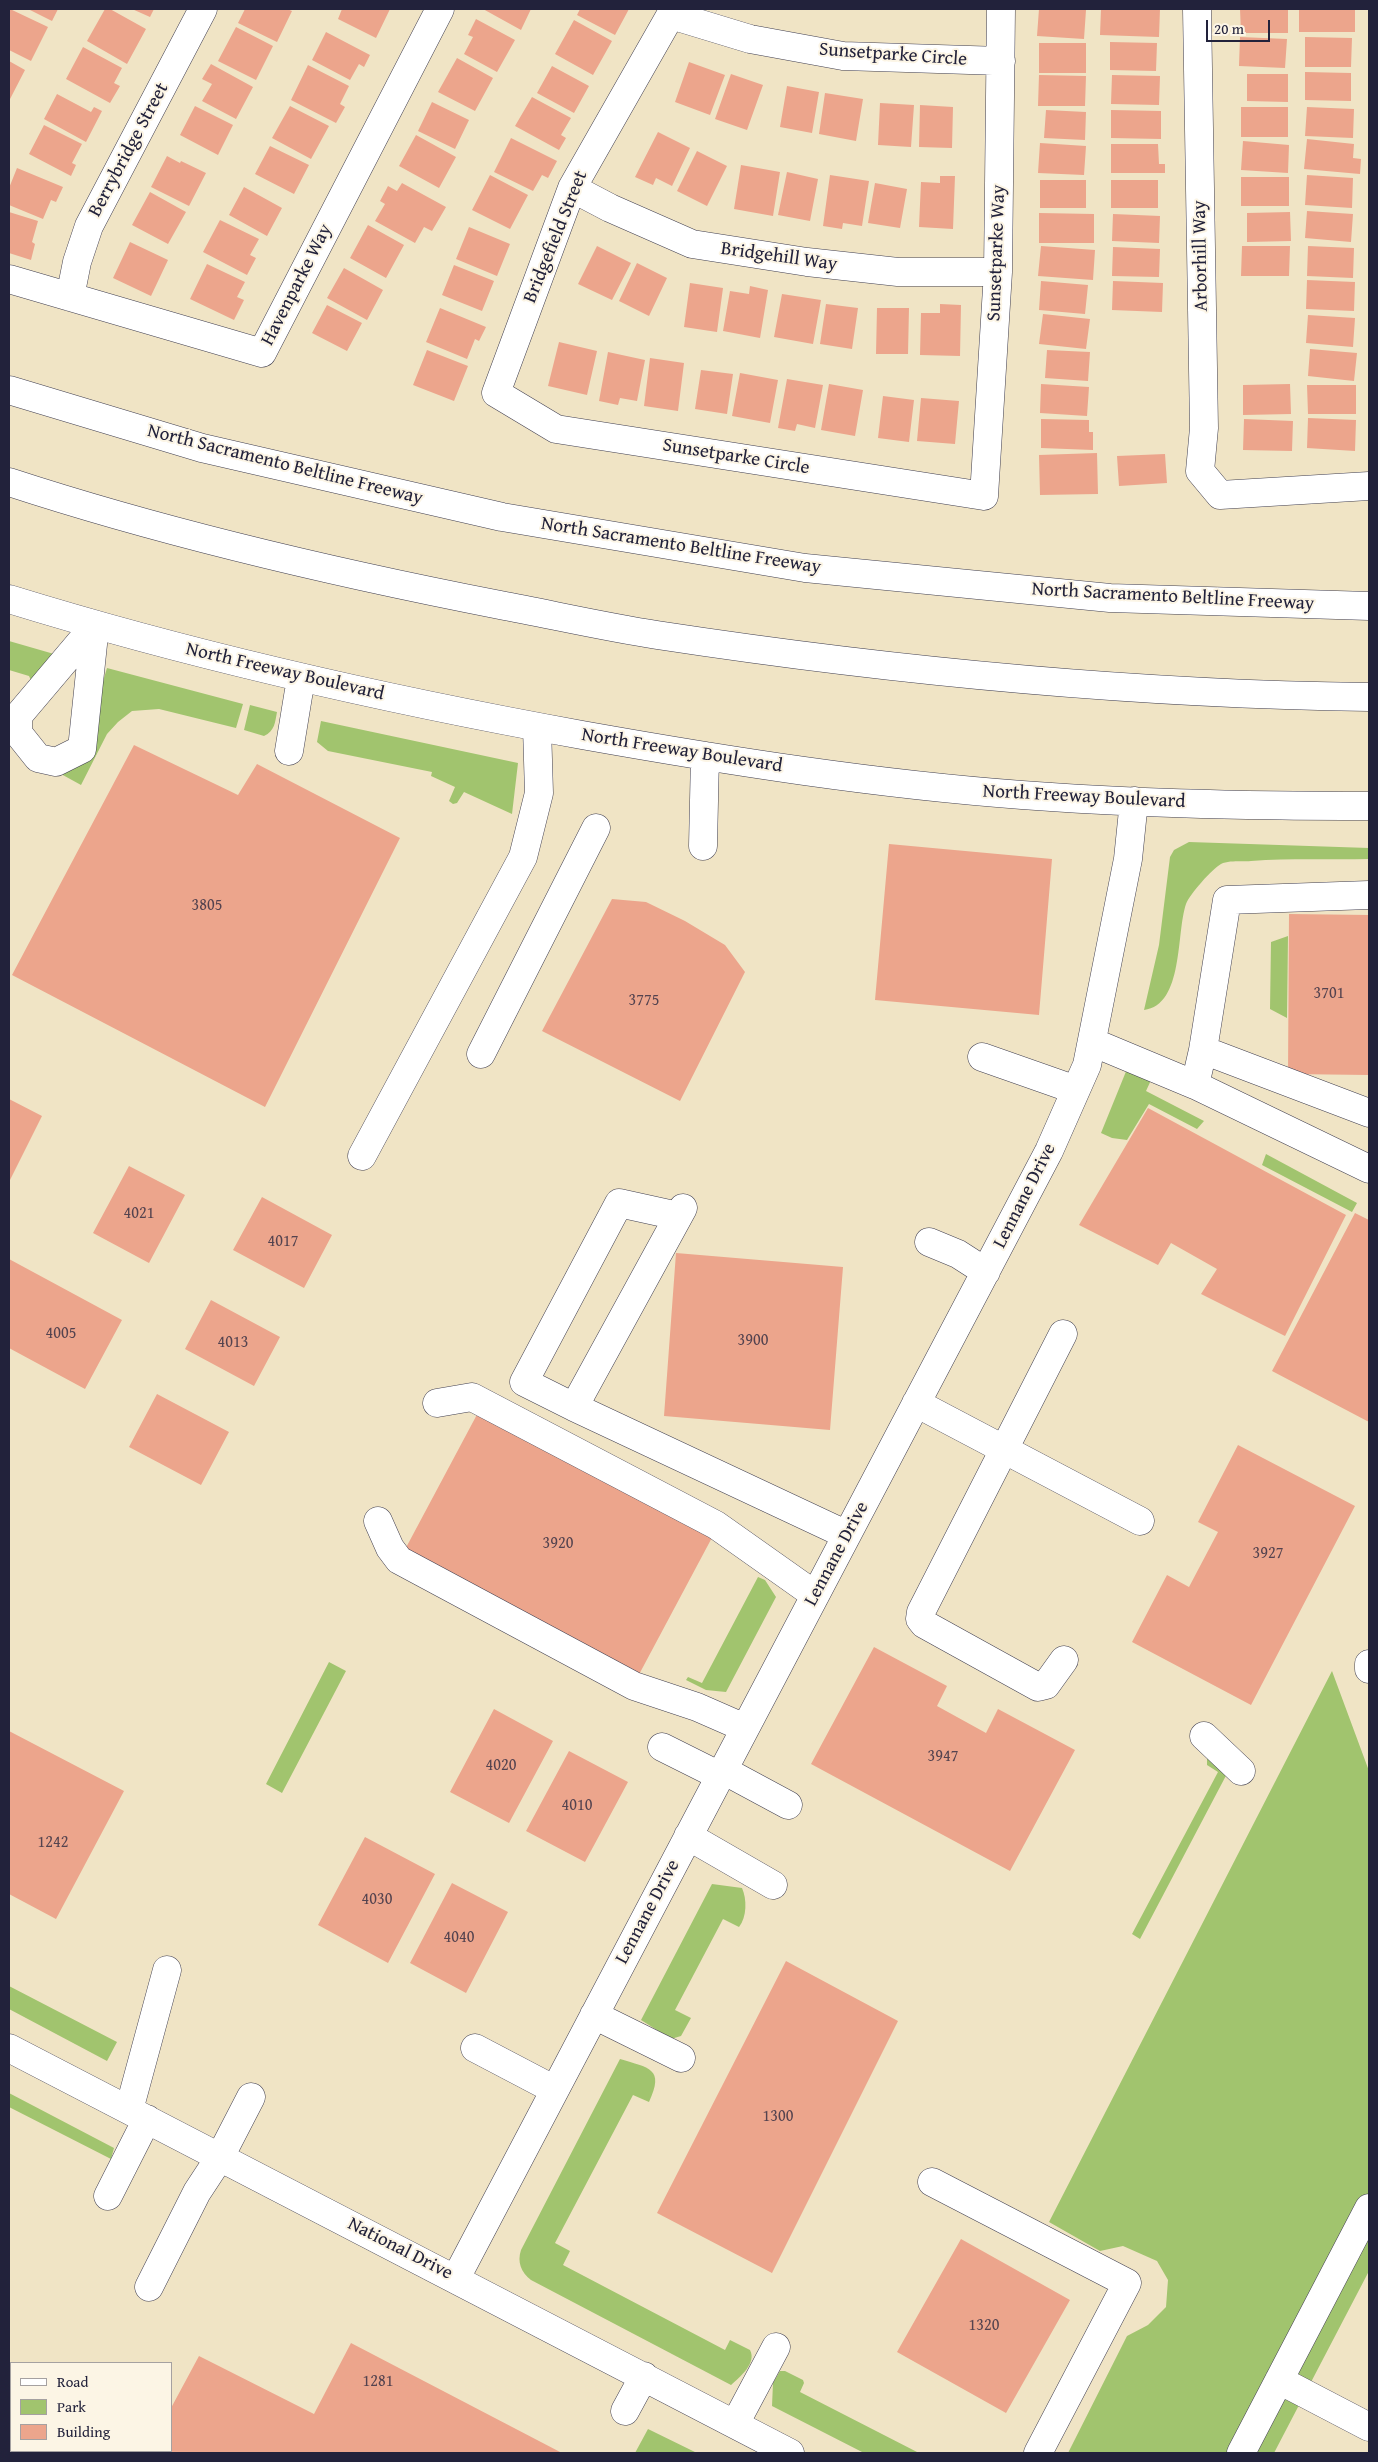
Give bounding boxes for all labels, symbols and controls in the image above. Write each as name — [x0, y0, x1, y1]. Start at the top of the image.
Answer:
scale bar — [1208, 10, 1272, 42]
text: 20 m — [1214, 18, 1244, 39]
street label: Sunsetparke Circle — [818, 38, 968, 72]
street label: Berrybridge Street — [84, 79, 174, 221]
street label: Bridgefield Street — [519, 168, 593, 306]
street label: Sunsetparke Way — [983, 184, 1011, 322]
street label: Arborhill Way — [1189, 200, 1213, 312]
street label: Havenparke Way — [257, 220, 337, 350]
street label: Bridgehill Way — [719, 238, 839, 276]
street label: North Sacramento Beltline Freeway — [145, 420, 425, 510]
street label: Sunsetparke Circle — [661, 434, 811, 480]
street label: North Sacramento Beltline Freeway — [539, 513, 823, 579]
street label: North Sacramento Beltline Freeway — [1031, 578, 1315, 616]
street label: North Freeway Boulevard — [184, 638, 386, 706]
street label: North Freeway Boulevard — [580, 724, 784, 778]
street label: North Freeway Boulevard — [982, 780, 1186, 814]
house number: 3805 — [192, 896, 222, 916]
house number: 3701 — [1314, 984, 1344, 1004]
house number: 3775 — [629, 991, 659, 1011]
street label: Lennane Drive — [989, 1140, 1061, 1252]
house number: 4021 — [124, 1204, 154, 1224]
house number: 4017 — [268, 1232, 298, 1252]
house number: 4005 — [46, 1324, 76, 1344]
house number: 3900 — [738, 1331, 768, 1351]
house number: 4013 — [218, 1333, 248, 1353]
street label: Lennane Drive — [800, 1498, 874, 1610]
house number: 3920 — [543, 1534, 573, 1554]
house number: 3927 — [1253, 1544, 1283, 1564]
house number: 3947 — [928, 1747, 958, 1767]
house number: 4020 — [486, 1756, 516, 1776]
house number: 4010 — [562, 1796, 592, 1816]
house number: 1242 — [38, 1833, 68, 1853]
street label: Lennane Drive — [611, 1856, 685, 1968]
house number: 4030 — [362, 1890, 392, 1910]
house number: 4040 — [444, 1928, 474, 1948]
house number: 1300 — [763, 2107, 793, 2127]
street label: National Drive — [344, 2213, 456, 2285]
house number: 1320 — [969, 2316, 999, 2336]
legend — [10, 2362, 172, 2452]
text: Road — [57, 2371, 88, 2392]
house number: 1281 — [363, 2372, 393, 2392]
text: Park — [57, 2396, 86, 2417]
text: Building — [57, 2421, 110, 2442]

